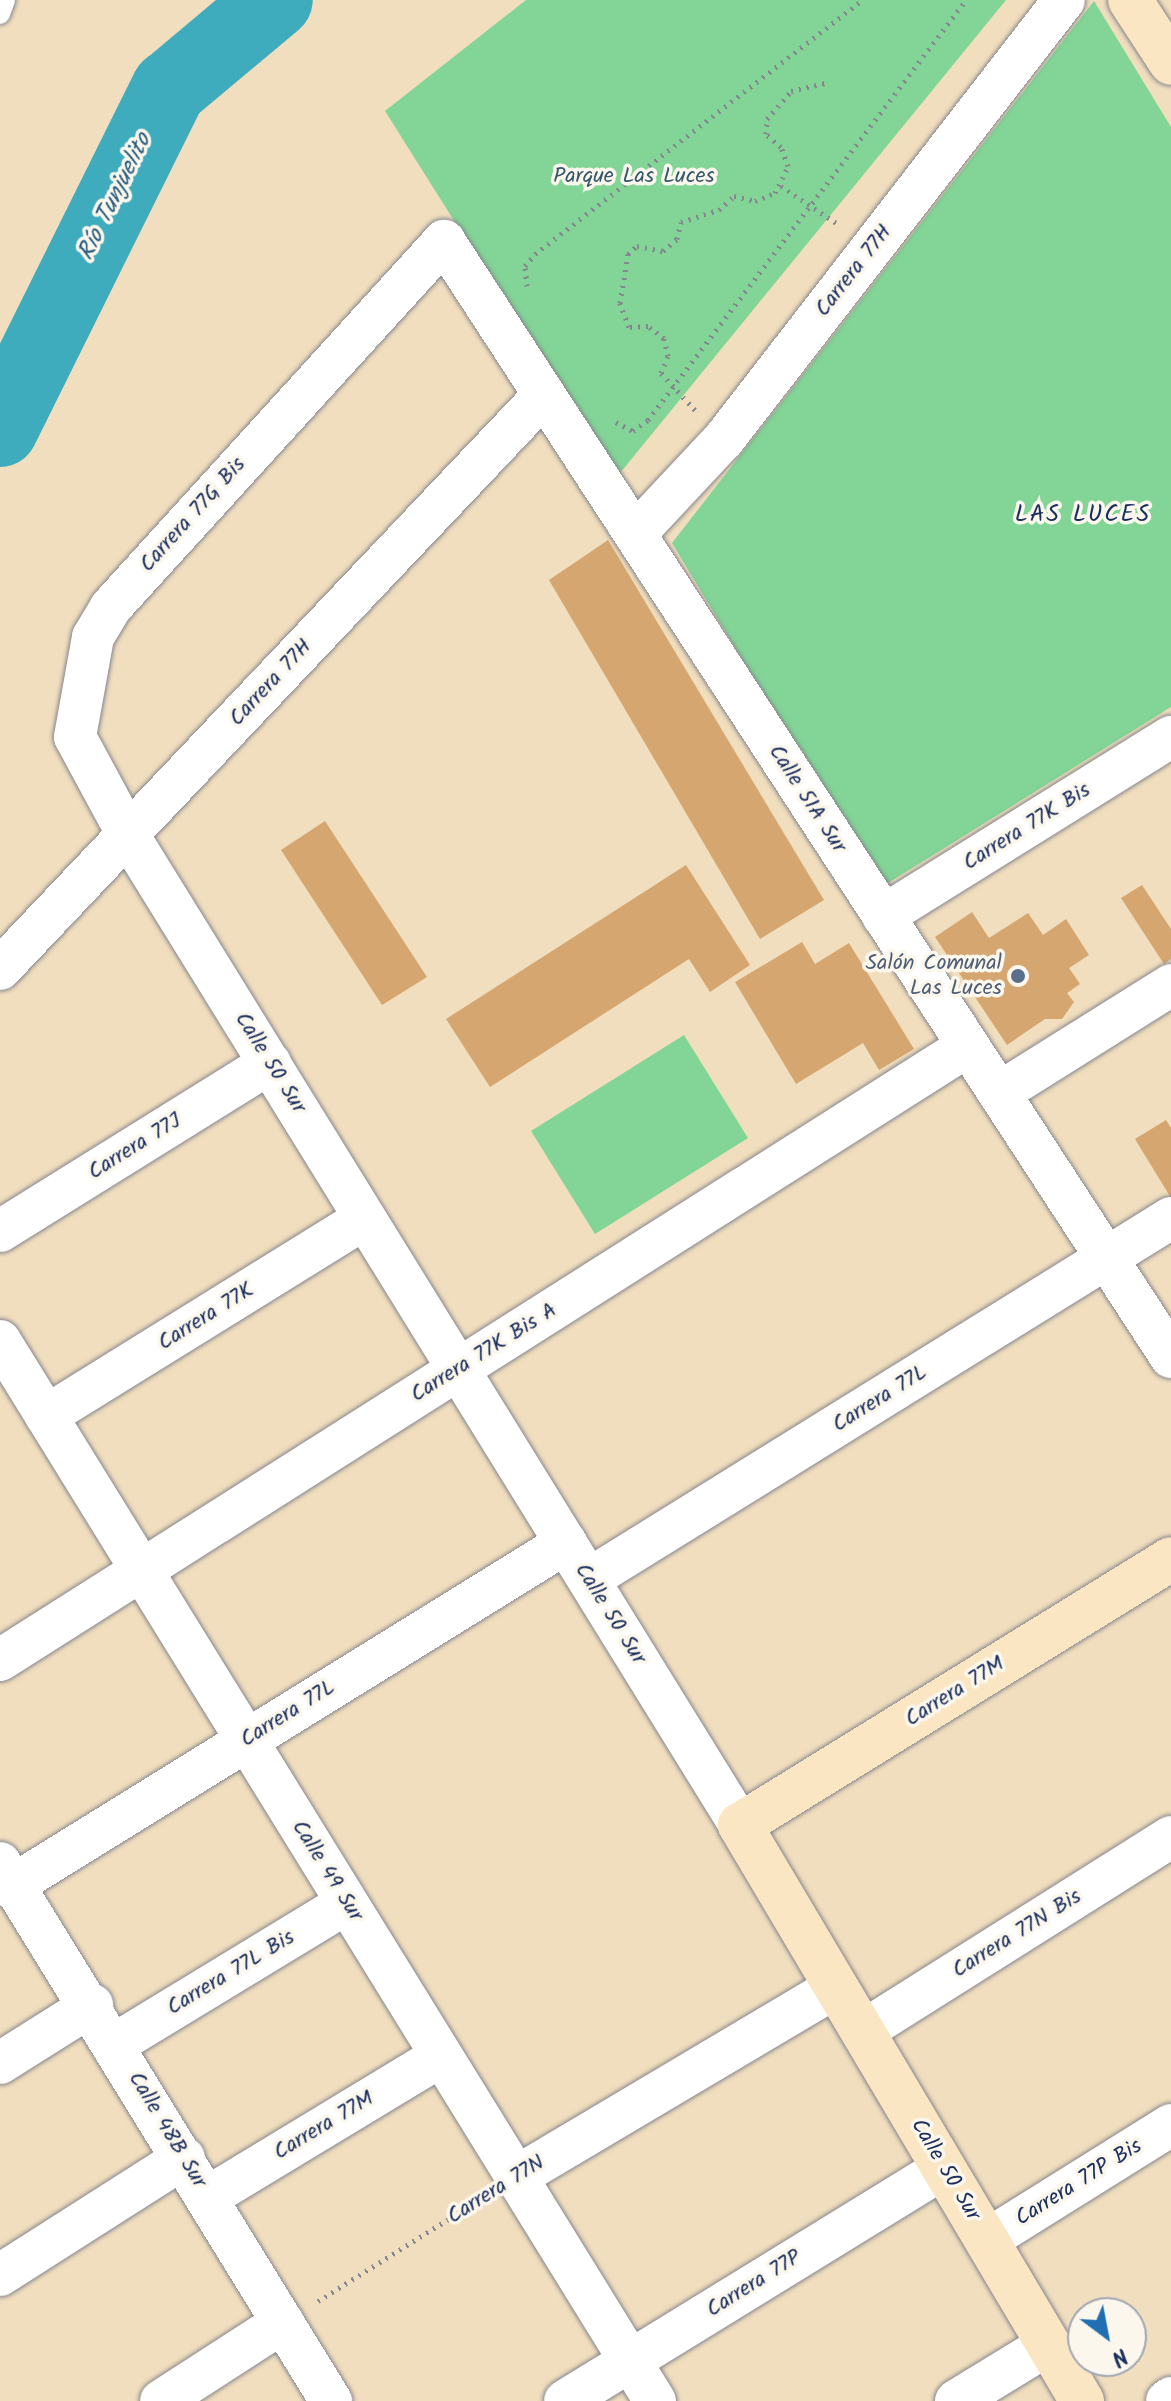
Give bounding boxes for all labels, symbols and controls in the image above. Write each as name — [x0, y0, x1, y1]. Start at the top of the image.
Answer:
water label: Río Tunjuelito — [72, 129, 158, 265]
park label: Parque Las Luces — [553, 164, 715, 190]
street label: Carrera 77H — [810, 220, 898, 322]
street label: Carrera 77G Bis — [134, 452, 252, 578]
district label: LAS LUCES — [1015, 501, 1151, 529]
street label: Carrera 77H — [224, 634, 318, 732]
street label: Calle 51A Sur — [762, 740, 852, 858]
street label: Carrera 77K Bis — [958, 777, 1096, 877]
place label: Salón Comunal Las Luces — [865, 950, 1002, 1002]
marker: Salón Comunal Las Luces — [1009, 967, 1027, 985]
street label: Calle 50 Sur — [229, 1008, 311, 1118]
street label: Carrera 77J — [83, 1108, 187, 1186]
street label: Carrera 77K — [153, 1277, 259, 1357]
street label: Carrera 77K Bis A — [406, 1297, 562, 1409]
street label: Carrera 77L — [828, 1360, 932, 1438]
street label: Calle 50 Sur — [569, 1559, 651, 1669]
street label: Carrera 77M — [901, 1651, 1009, 1733]
street label: Carrera 77L — [236, 1675, 340, 1753]
street label: Calle 49 Sur — [286, 1816, 368, 1926]
street label: Carrera 77N Bis — [948, 1884, 1086, 1984]
street label: Carrera 77L Bis — [162, 1925, 300, 2021]
street label: Calle 48B Sur — [122, 2067, 212, 2193]
street label: Carrera 77M — [269, 2086, 379, 2166]
street label: Calle 50 Sur — [904, 2114, 986, 2226]
street label: Carrera 77P Bis — [1011, 2134, 1147, 2232]
street label: Carrera 77N — [443, 2150, 549, 2230]
street label: Carrera 77P — [702, 2245, 806, 2323]
north arrow — [1067, 2297, 1147, 2377]
text: N — [1104, 2338, 1134, 2375]

